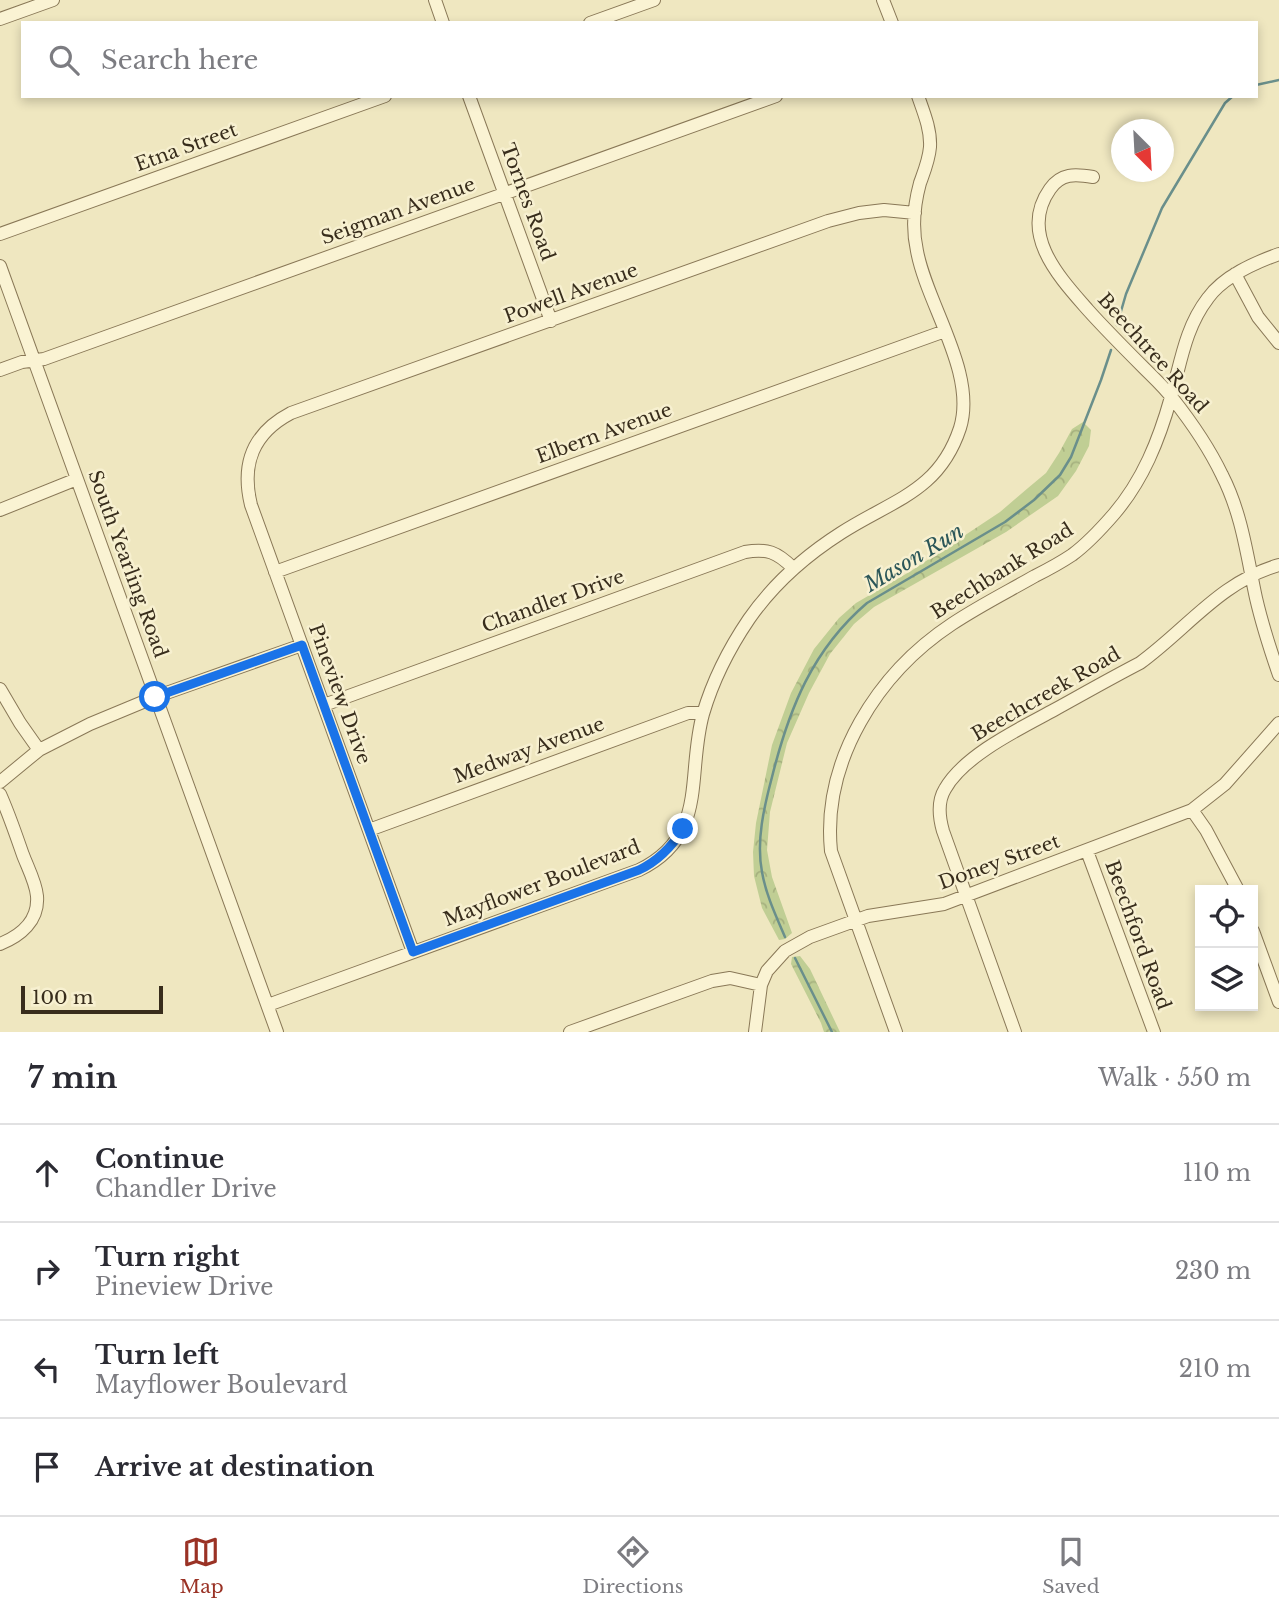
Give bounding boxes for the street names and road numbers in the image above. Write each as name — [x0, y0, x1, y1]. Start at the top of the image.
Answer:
street label: Etna Street — [132, 118, 241, 176]
street label: Tornes Road — [496, 140, 560, 264]
street label: Seigman Avenue — [318, 172, 478, 250]
street label: Powell Avenue — [501, 258, 641, 328]
street label: Beechtree Road — [1093, 288, 1213, 418]
street label: Elbern Avenue — [533, 398, 675, 468]
street label: South Yearling Road — [83, 467, 173, 661]
street label: Beechbank Road — [927, 518, 1077, 624]
street label: Chandler Drive — [479, 565, 627, 637]
street label: Pineview Drive — [304, 621, 376, 767]
street label: Beechcreek Road — [968, 642, 1125, 746]
street label: Medway Avenue — [451, 712, 607, 788]
street label: Doney Street — [935, 829, 1063, 895]
street label: Mayflower Boulevard — [440, 835, 644, 931]
street label: Beechford Road — [1100, 857, 1176, 1013]

